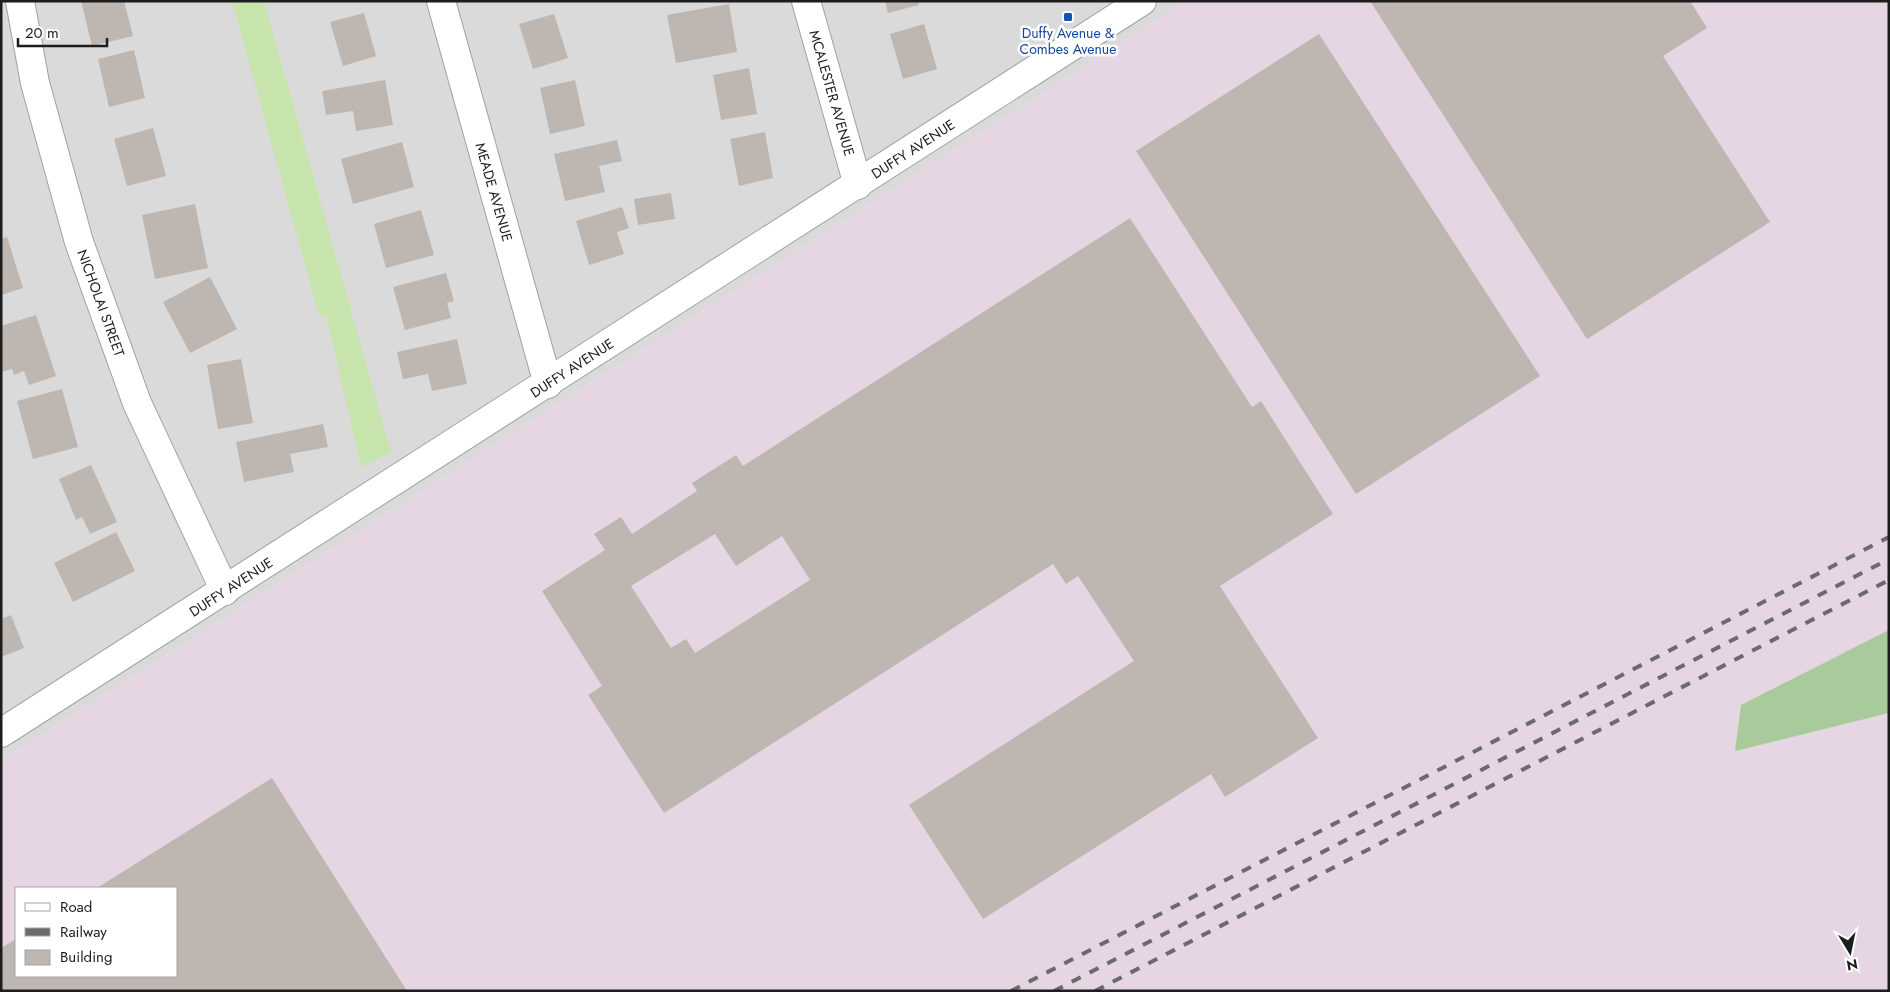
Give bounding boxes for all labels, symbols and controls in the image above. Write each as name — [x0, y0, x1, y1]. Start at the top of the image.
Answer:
marker: Duffy Avenue & Combes Avenue — [1062, 11, 1074, 23]
scale bar — [18, 15, 106, 47]
text: 20 m — [25, 22, 59, 44]
place label: Duffy Avenue & Combes Avenue — [1020, 23, 1116, 59]
street label: MCALESTER AVENUE — [804, 28, 860, 158]
street label: DUFFY AVENUE — [867, 114, 959, 184]
street label: MEADE AVENUE — [470, 140, 518, 244]
street label: NICHOLAI STREET — [72, 247, 130, 360]
street label: DUFFY AVENUE — [526, 333, 618, 403]
street label: DUFFY AVENUE — [185, 552, 277, 622]
legend — [15, 887, 178, 977]
text: Road — [60, 896, 92, 918]
text: Railway — [60, 921, 107, 943]
north arrow — [1825, 927, 1875, 977]
text: Building — [60, 946, 112, 968]
text: N — [1845, 954, 1859, 976]

